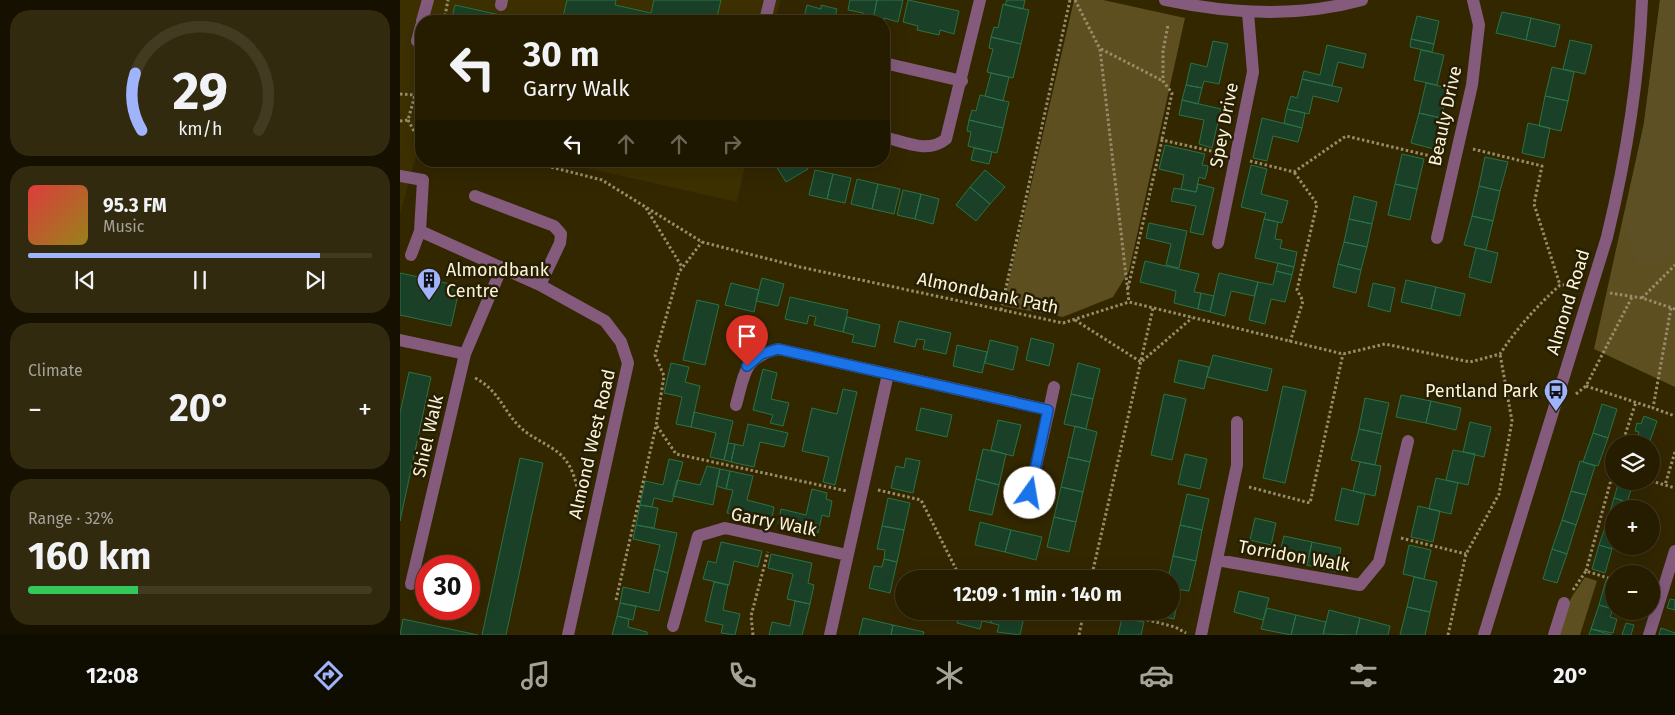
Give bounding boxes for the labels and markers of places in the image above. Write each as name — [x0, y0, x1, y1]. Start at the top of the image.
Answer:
place label: Almondbank Centre — [446, 259, 550, 302]
building icon: Almondbank Centre — [416, 267, 442, 301]
pin — [726, 315, 768, 366]
bus stop icon: Pentland Park — [1543, 378, 1569, 412]
place label: Pentland Park — [1425, 380, 1539, 402]

